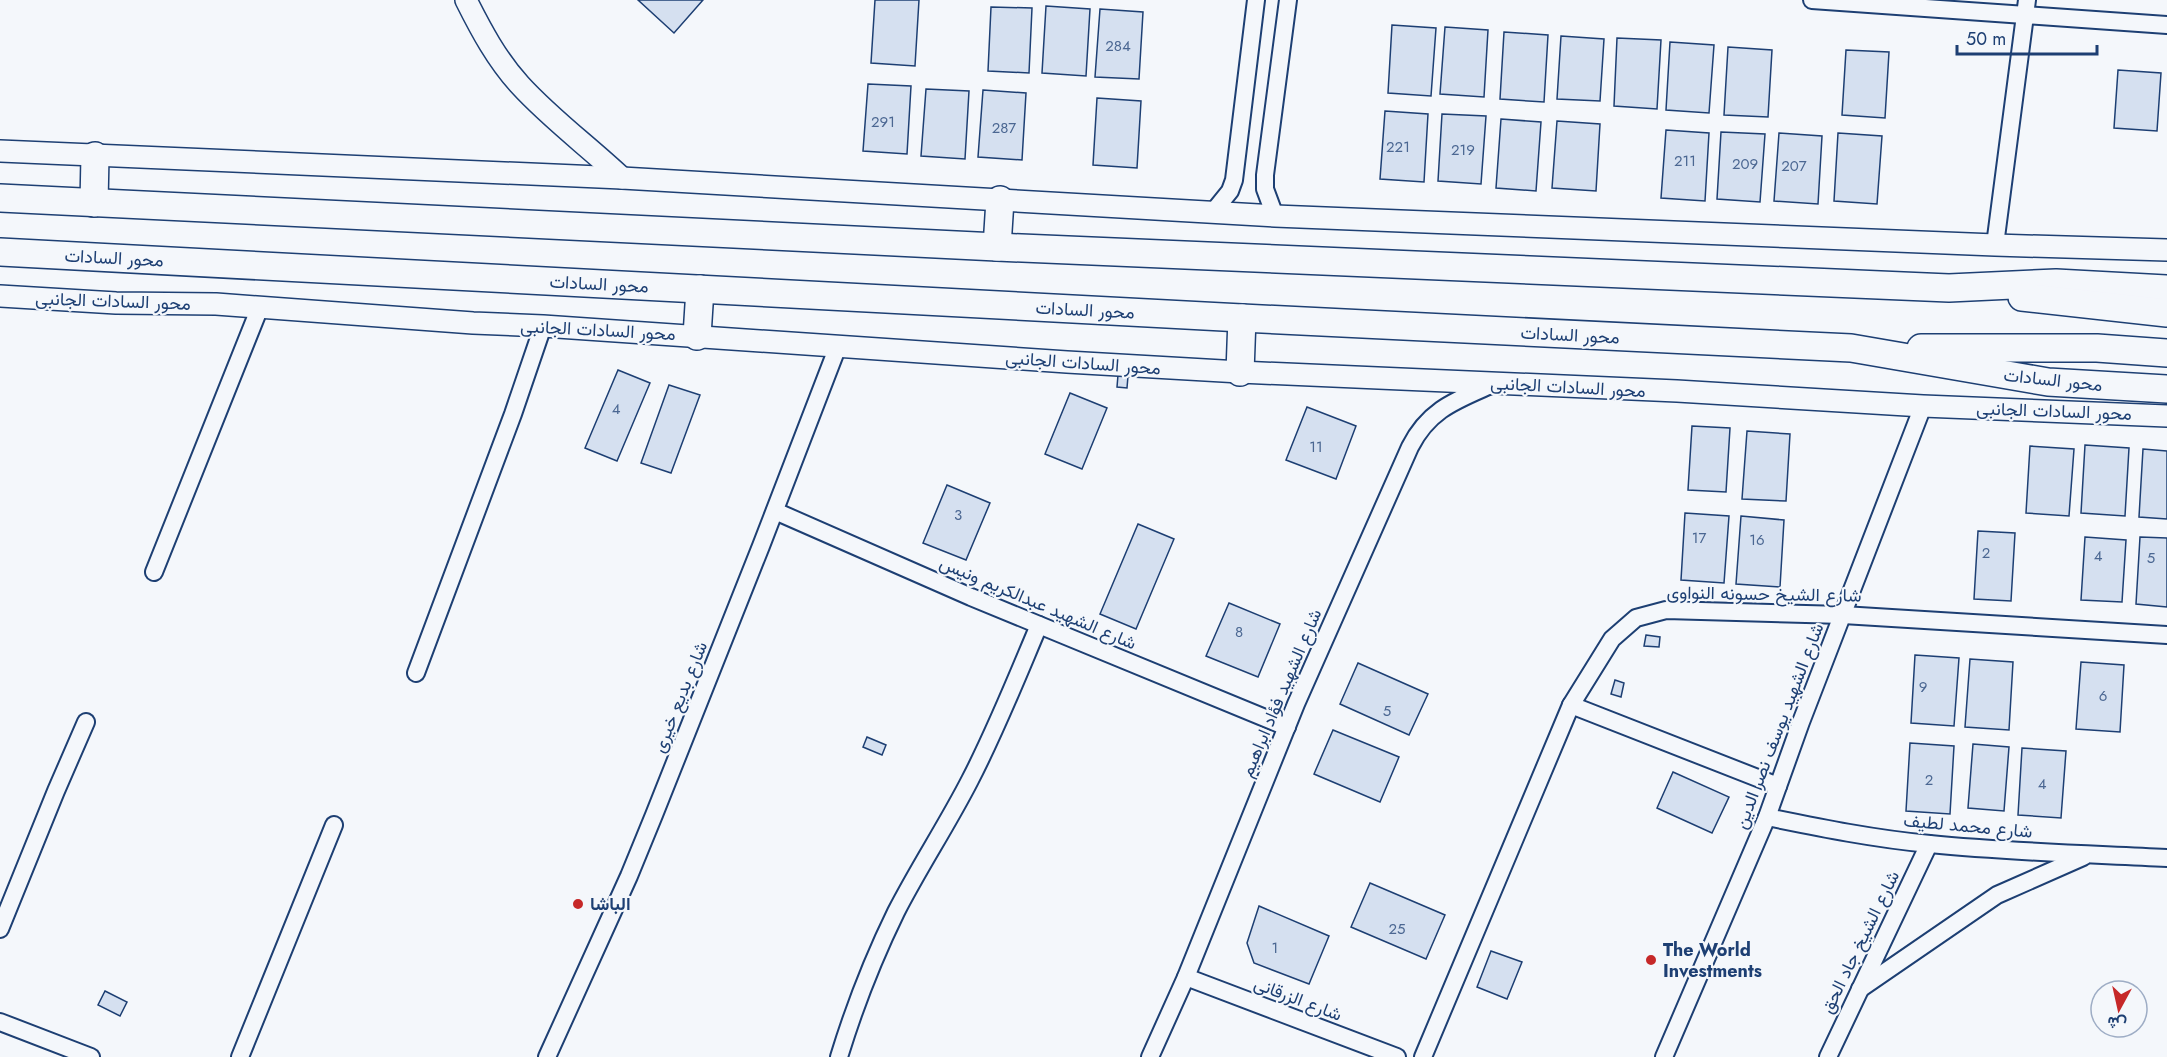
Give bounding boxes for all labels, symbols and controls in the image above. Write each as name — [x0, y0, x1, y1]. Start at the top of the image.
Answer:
scale bar — [1957, 18, 2096, 56]
text: 50 m — [1966, 26, 2006, 52]
house number: 284 — [1105, 35, 1131, 57]
house number: 291 — [871, 111, 895, 133]
house number: 287 — [992, 117, 1016, 139]
house number: 221 — [1386, 136, 1410, 158]
house number: 219 — [1451, 139, 1475, 161]
house number: 211 — [1674, 150, 1696, 172]
house number: 209 — [1732, 153, 1758, 175]
house number: 207 — [1781, 155, 1807, 177]
street label: محور السادات — [64, 242, 164, 274]
street label: محور السادات — [549, 268, 649, 300]
street label: محور السادات الجانبى — [35, 285, 191, 317]
street label: محور السادات — [1035, 294, 1135, 326]
street label: محور السادات الجانبى — [520, 313, 676, 347]
street label: محور السادات — [1520, 319, 1620, 351]
street label: محور السادات الجانبى — [1004, 345, 1162, 381]
street label: محور السادات — [2002, 362, 2104, 398]
street label: محور السادات الجانبى — [1490, 370, 1646, 404]
street label: محور السادات الجانبى — [1976, 395, 2132, 427]
house number: 4 — [612, 398, 621, 420]
house number: 11 — [1309, 436, 1323, 458]
house number: 3 — [954, 504, 962, 526]
house number: 17 — [1692, 527, 1706, 549]
house number: 16 — [1749, 529, 1765, 551]
house number: 2 — [1982, 542, 1990, 564]
house number: 4 — [2094, 545, 2103, 567]
house number: 5 — [2147, 547, 2155, 569]
street label: شارع الشهيد عبدالكريم ونيس — [935, 550, 1141, 656]
street label: شارع الشيخ حسونه النواوى — [1666, 579, 1862, 609]
street label: شارع الشهيد فؤاد ابراهيم — [1234, 605, 1328, 781]
street label: شارع الشهيد يوسف نصر الدين — [1728, 619, 1830, 833]
house number: 8 — [1235, 621, 1243, 643]
street label: شارع بديع خيرى — [646, 637, 714, 757]
house number: 9 — [1919, 676, 1927, 698]
house number: 6 — [2099, 685, 2107, 707]
house number: 5 — [1383, 700, 1391, 722]
house number: 2 — [1925, 769, 1933, 791]
house number: 4 — [2038, 773, 2047, 795]
street label: شارع محمد لطيف — [1902, 807, 2034, 845]
street label: شارع الشيخ جاد الحق — [1814, 866, 1906, 1018]
place label: الباشا — [590, 891, 631, 917]
marker: الباشا — [571, 897, 585, 911]
house number: 25 — [1389, 918, 1406, 940]
house number: 1 — [1272, 937, 1278, 959]
place label: The World Investments — [1663, 937, 1762, 984]
marker: The World Investments — [1644, 953, 1658, 967]
street label: شارع الزرقانى — [1250, 970, 1346, 1028]
north arrow — [2089, 979, 2149, 1039]
text: ش — [2106, 1011, 2128, 1036]

